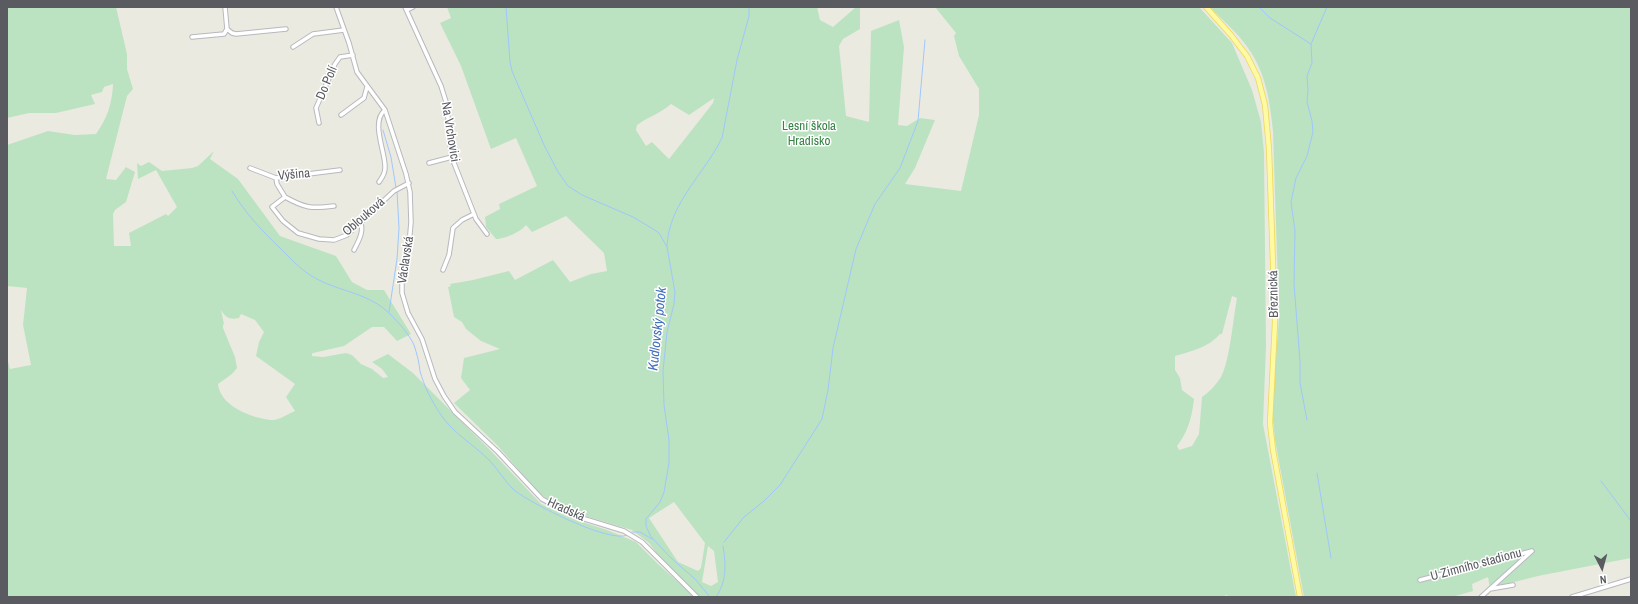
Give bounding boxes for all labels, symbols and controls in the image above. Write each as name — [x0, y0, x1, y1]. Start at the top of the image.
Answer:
street label: Do Polí — [313, 64, 341, 102]
street label: Na Vrchovici — [438, 101, 462, 163]
park label: Lesní škola Hradisko — [782, 119, 836, 150]
street label: Výšina — [277, 166, 311, 184]
street label: Oblouková — [340, 194, 388, 240]
street label: Václavská — [395, 235, 417, 285]
street label: Březnická — [1266, 270, 1282, 318]
water label: Kudlovský potok — [645, 287, 671, 371]
street label: Hradská — [545, 495, 587, 525]
street label: U Zimního stadionu — [1429, 545, 1523, 585]
north arrow — [1582, 548, 1622, 588]
text: N — [1599, 573, 1607, 587]

